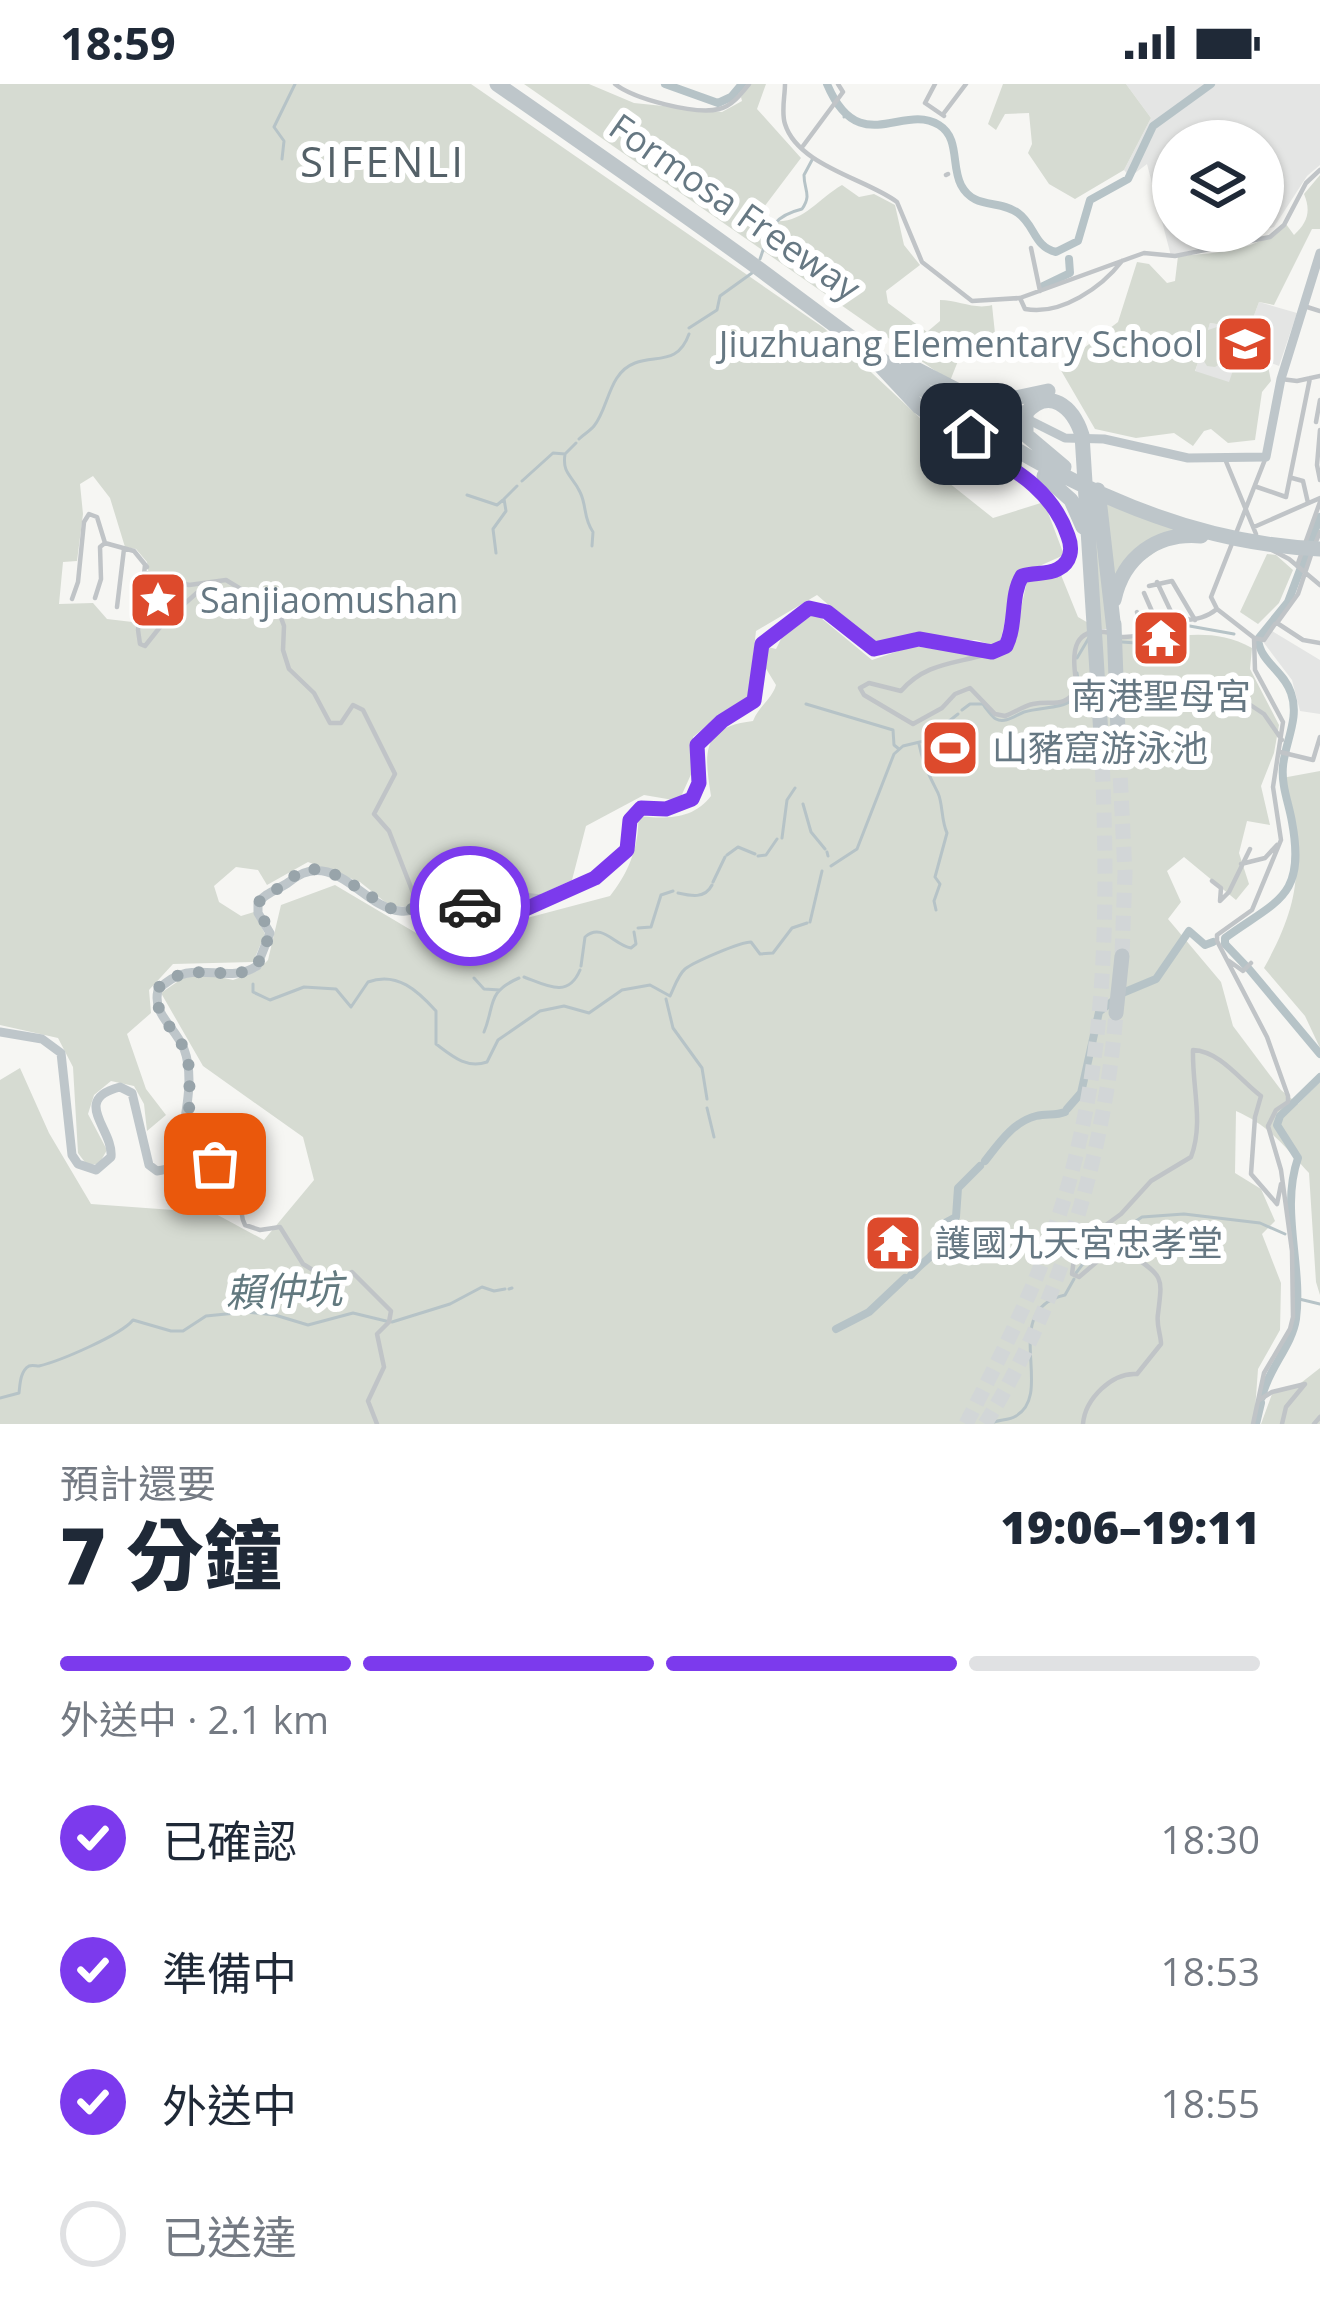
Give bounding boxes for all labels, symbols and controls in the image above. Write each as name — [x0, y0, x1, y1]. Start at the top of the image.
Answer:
text: 18:59 — [60, 12, 176, 73]
street label: Formosa Freeway — [600, 102, 871, 312]
map controls — [1152, 120, 1284, 252]
button: layers — [1152, 120, 1284, 252]
district label: SIFENLI — [300, 132, 466, 189]
school or university icon: Jiuzhuang Elementary School — [1214, 313, 1276, 375]
place label: Jiuzhuang Elementary School — [716, 319, 1203, 368]
pin — [920, 383, 1022, 485]
icon: home — [938, 401, 1004, 467]
place icon: Sanjiaomushan — [127, 569, 189, 631]
place label: Sanjiaomushan — [200, 575, 458, 624]
temple icon: 南港聖母宮 — [1130, 607, 1192, 669]
place label: 南港聖母宮 — [1071, 671, 1251, 720]
sports icon: 山豬窟游泳池 — [919, 717, 981, 779]
place label: 山豬窟游泳池 — [992, 723, 1208, 772]
courier — [410, 846, 530, 966]
icon: car — [437, 873, 503, 939]
pin — [164, 1113, 266, 1215]
icon: bag — [182, 1131, 248, 1197]
temple icon: 護國九天宮忠孝堂 — [862, 1212, 924, 1274]
place label: 護國九天宮忠孝堂 — [935, 1218, 1223, 1267]
water label: 賴仲坑 — [225, 1261, 348, 1318]
text: 預計還要 — [60, 1456, 216, 1509]
text: 19:06–19:11 — [1001, 1496, 1260, 1557]
text: 7 分鐘 — [60, 1501, 282, 1607]
text: 外送中 · 2.1 km — [60, 1692, 329, 1745]
icon: check — [60, 1805, 126, 1871]
text: 已確認 — [162, 1810, 297, 1871]
text: 18:30 — [1161, 1812, 1260, 1865]
icon: check — [60, 1937, 126, 2003]
text: 準備中 — [162, 1942, 297, 2003]
text: 18:53 — [1161, 1944, 1260, 1997]
icon: check — [60, 2069, 126, 2135]
text: 外送中 — [162, 2074, 297, 2135]
text: 18:55 — [1161, 2076, 1260, 2129]
text: 已送達 — [162, 2206, 297, 2267]

